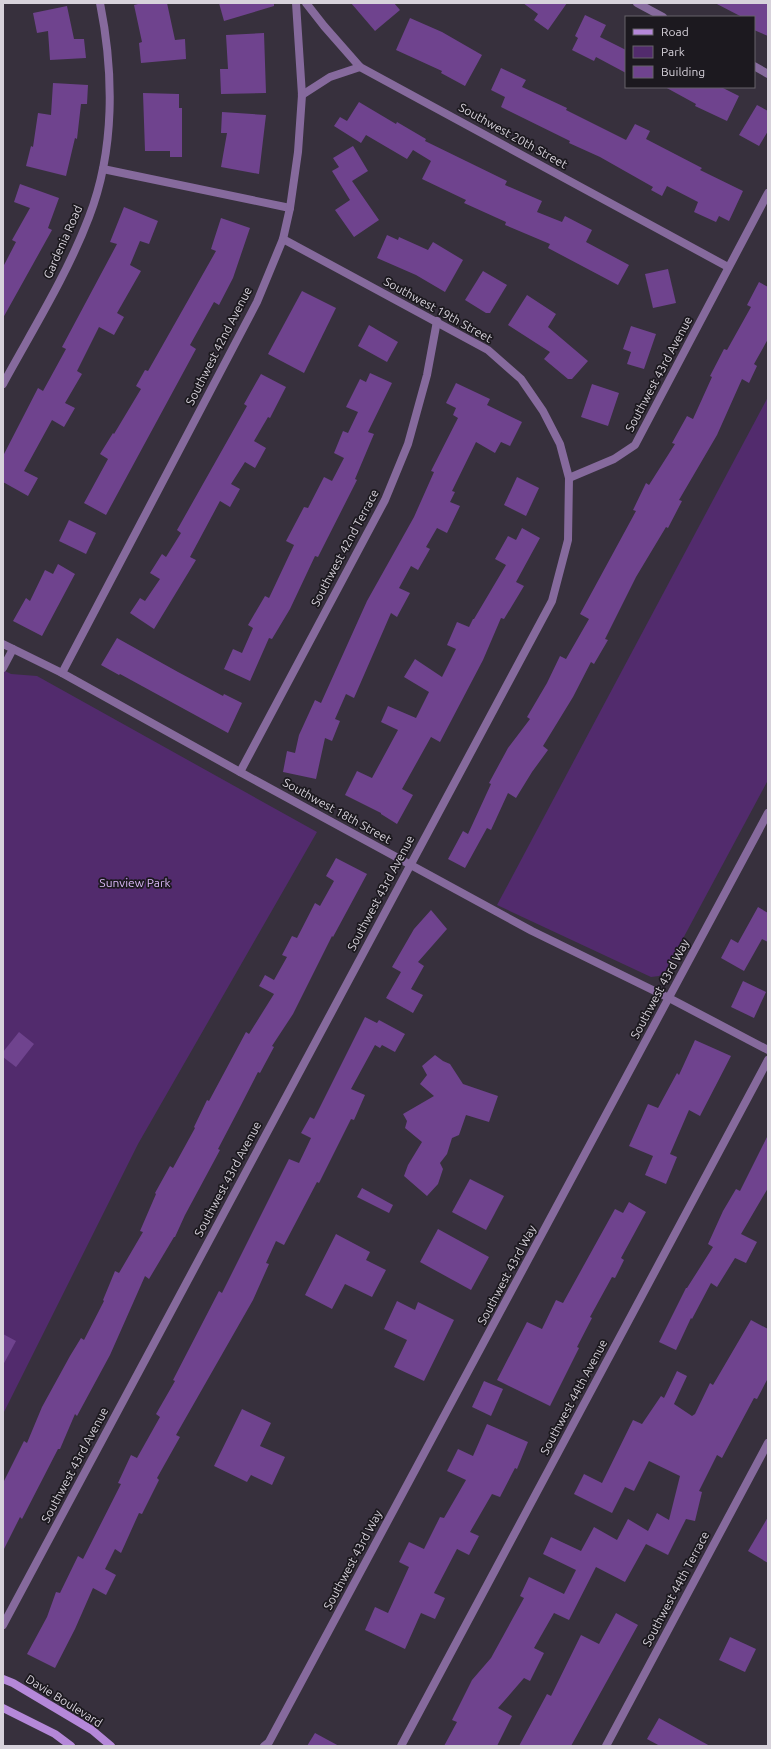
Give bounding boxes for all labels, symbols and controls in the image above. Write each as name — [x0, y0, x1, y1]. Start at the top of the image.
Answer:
legend — [625, 16, 755, 88]
text: Road — [661, 25, 689, 38]
text: Park — [661, 45, 685, 58]
text: Building — [661, 65, 705, 78]
street label: Southwest 20th Street — [457, 100, 570, 171]
street label: Gardenia Road — [41, 203, 84, 280]
street label: Southwest 19th Street — [382, 274, 495, 345]
street label: Southwest 42nd Avenue — [183, 285, 254, 407]
street label: Southwest 43rd Avenue — [623, 314, 694, 434]
street label: Southwest 42nd Terrace — [308, 487, 381, 608]
street label: Southwest 18th Street — [281, 775, 394, 846]
street label: Southwest 43rd Avenue — [345, 833, 416, 953]
park label: Sunview Park — [99, 876, 171, 889]
street label: Southwest 43rd Way — [628, 937, 691, 1041]
street label: Southwest 43rd Avenue — [192, 1119, 263, 1239]
street label: Southwest 43rd Way — [475, 1223, 538, 1327]
street label: Southwest 44th Avenue — [538, 1337, 609, 1457]
street label: Southwest 43rd Avenue — [39, 1405, 110, 1525]
street label: Southwest 43rd Way — [321, 1508, 384, 1612]
street label: Southwest 44th Terrace — [640, 1529, 711, 1648]
street label: Davie Boulevard — [24, 1672, 105, 1729]

